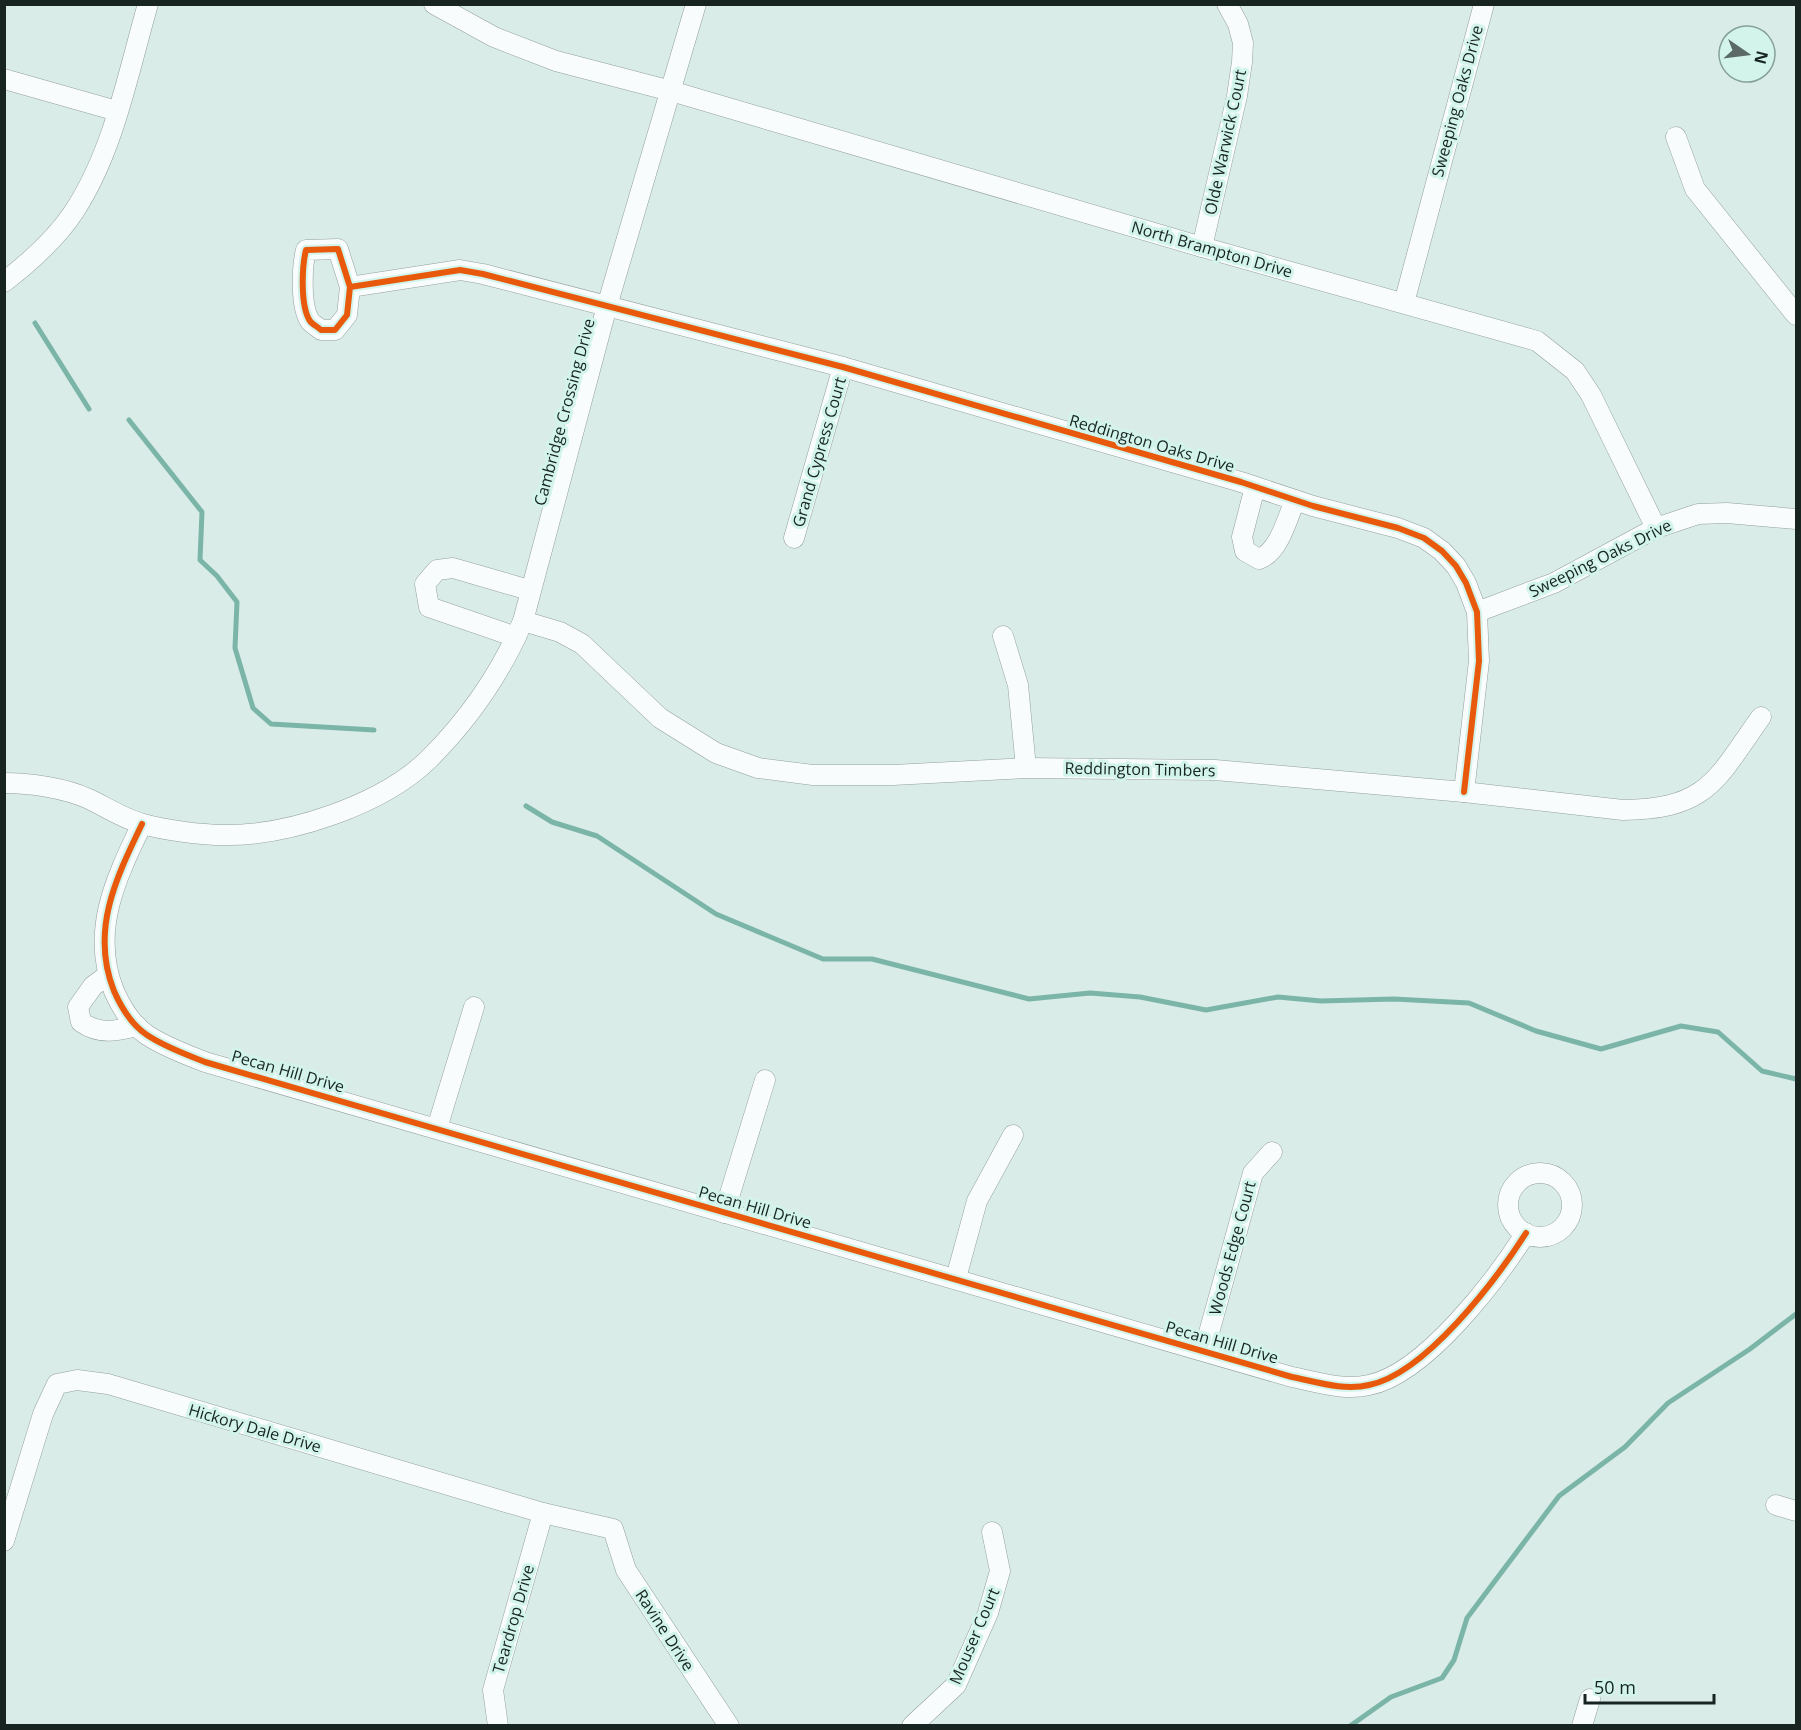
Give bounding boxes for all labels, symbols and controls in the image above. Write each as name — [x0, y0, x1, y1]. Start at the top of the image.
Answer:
street label: Sweeping Oaks Drive — [1426, 23, 1488, 179]
north arrow — [1717, 24, 1777, 84]
text: N — [1749, 49, 1774, 67]
street label: Olde Warwick Court — [1199, 67, 1251, 217]
street label: North Brampton Drive — [1129, 215, 1295, 283]
street label: Cambridge Crossing Drive — [528, 316, 600, 508]
street label: Grand Cypress Court — [787, 374, 851, 530]
street label: Reddington Oaks Drive — [1067, 409, 1237, 477]
street label: Sweeping Oaks Drive — [1525, 514, 1675, 602]
street label: Reddington Timbers — [1064, 757, 1216, 781]
street label: Pecan Hill Drive — [229, 1044, 347, 1098]
street label: Woods Edge Court — [1204, 1178, 1261, 1317]
street label: Pecan Hill Drive — [696, 1180, 814, 1234]
street label: Pecan Hill Drive — [1163, 1315, 1281, 1369]
street label: Hickory Dale Drive — [186, 1399, 324, 1457]
street label: Teardrop Drive — [487, 1562, 539, 1676]
street label: Mouser Court — [944, 1584, 1004, 1688]
street label: Ravine Drive — [630, 1585, 700, 1675]
scale bar — [1585, 1667, 1714, 1705]
text: 50 m — [1594, 1675, 1636, 1699]

